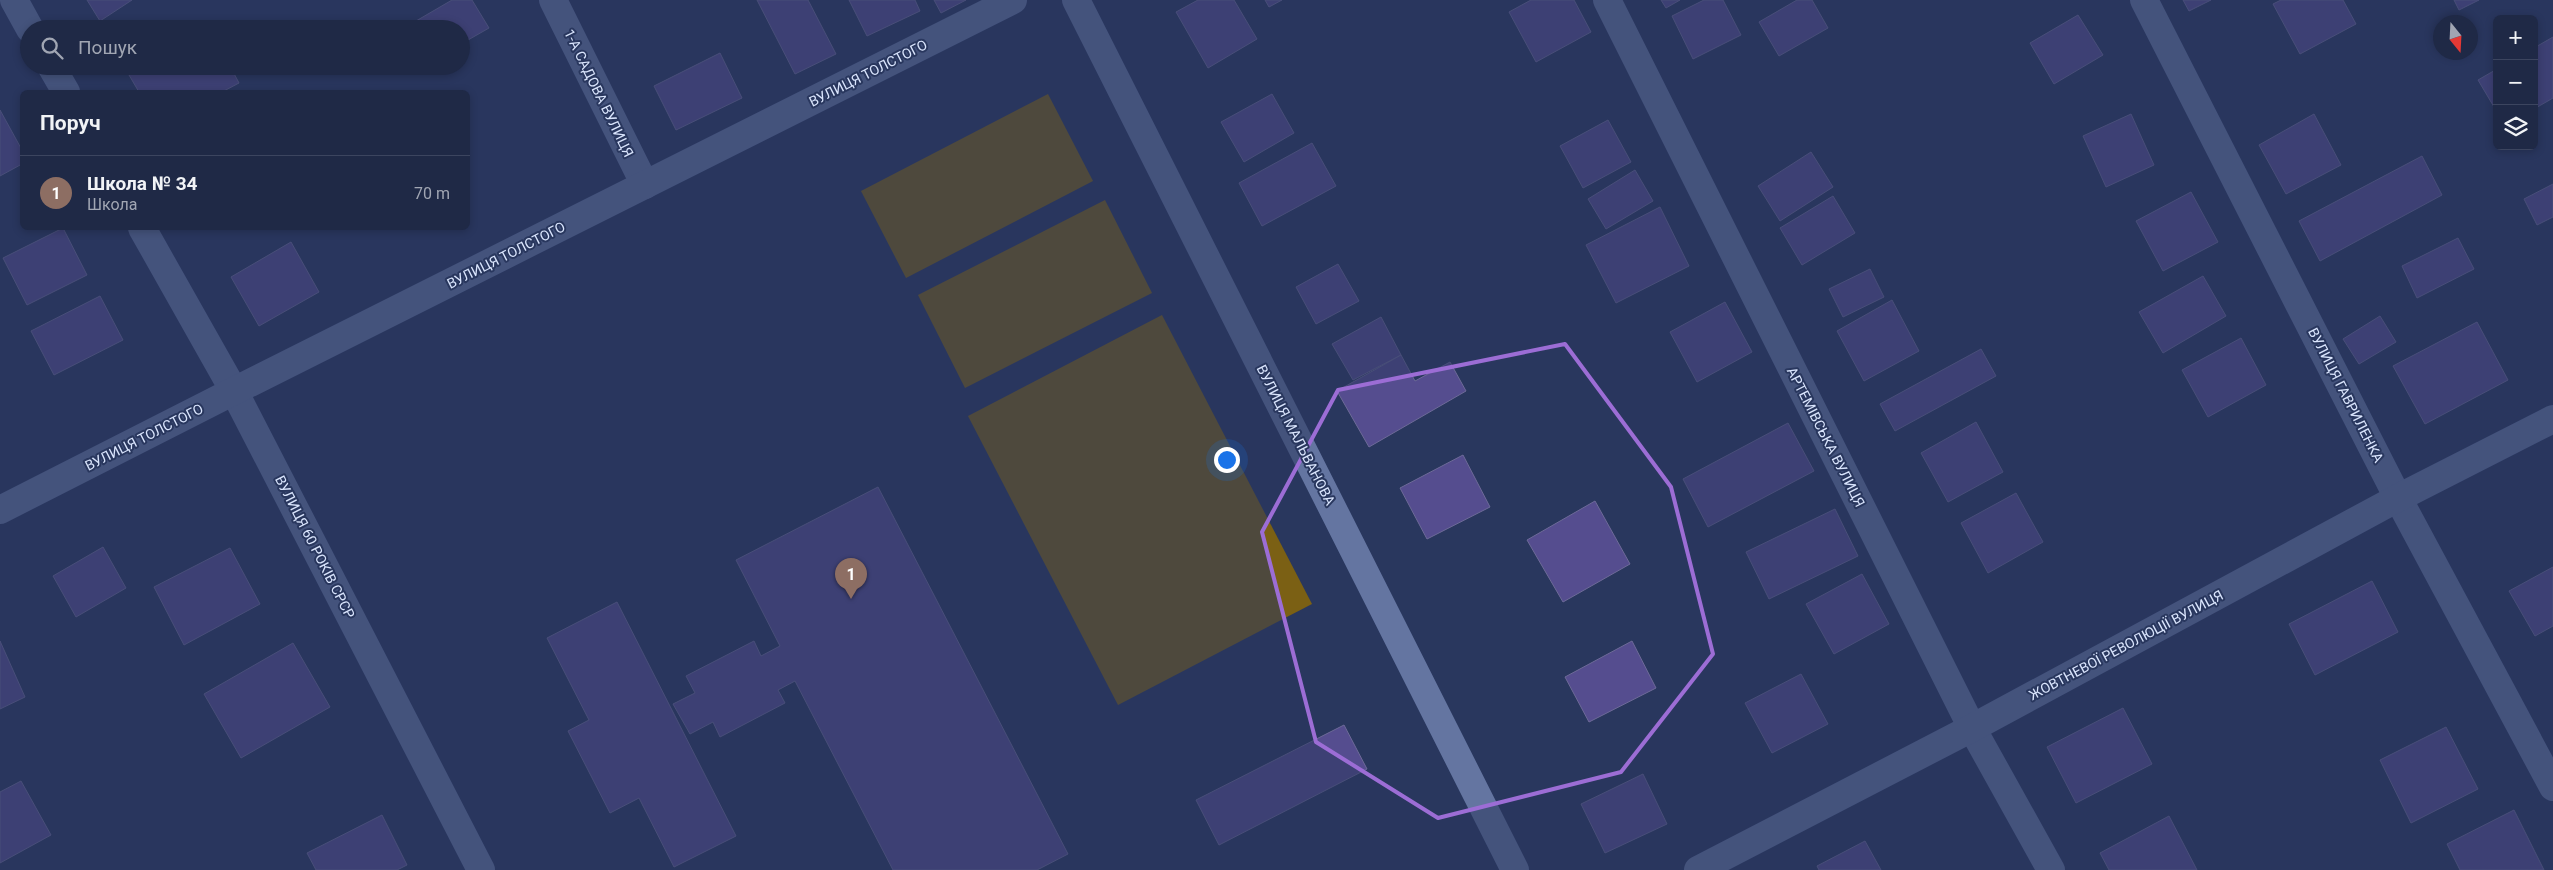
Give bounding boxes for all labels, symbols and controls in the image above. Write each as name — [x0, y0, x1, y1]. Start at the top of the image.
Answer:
north arrow — [2433, 15, 2478, 60]
map controls — [2493, 15, 2538, 150]
button: + — [2493, 15, 2538, 60]
search box — [20, 20, 470, 75]
street label: 1-А САДОВА ВУЛИЦЯ — [561, 27, 637, 159]
icon: search — [38, 34, 66, 62]
text: Пошук — [78, 36, 137, 59]
street label: ВУЛИЦЯ ТОЛСТОГО — [806, 36, 930, 110]
button: − — [2493, 60, 2538, 105]
button: layers — [2493, 105, 2538, 150]
text: Поруч — [40, 111, 101, 135]
text: Школа № 34 — [87, 172, 198, 195]
text: 1 — [51, 184, 61, 203]
text: 70 m — [414, 184, 450, 203]
text: Школа — [87, 195, 138, 214]
street label: ВУЛИЦЯ ТОЛСТОГО — [444, 218, 568, 292]
street label: ВУЛИЦЯ ГАВРИЛЕНКА — [2305, 325, 2387, 465]
street label: ВУЛИЦЯ МАЛЬВАНОВА — [1254, 362, 1338, 508]
street label: АРТЕМІВСЬКА ВУЛИЦЯ — [1784, 364, 1868, 510]
street label: ВУЛИЦЯ ТОЛСТОГО — [82, 400, 206, 474]
your location — [1214, 447, 1240, 473]
street label: ВУЛИЦЯ 60 РОКІВ СРСР — [272, 473, 358, 621]
pin: 1 — [835, 558, 867, 599]
street label: ЖОВТНЕВОЇ РЕВОЛЮЦІЇ ВУЛИЦЯ — [2026, 587, 2226, 703]

